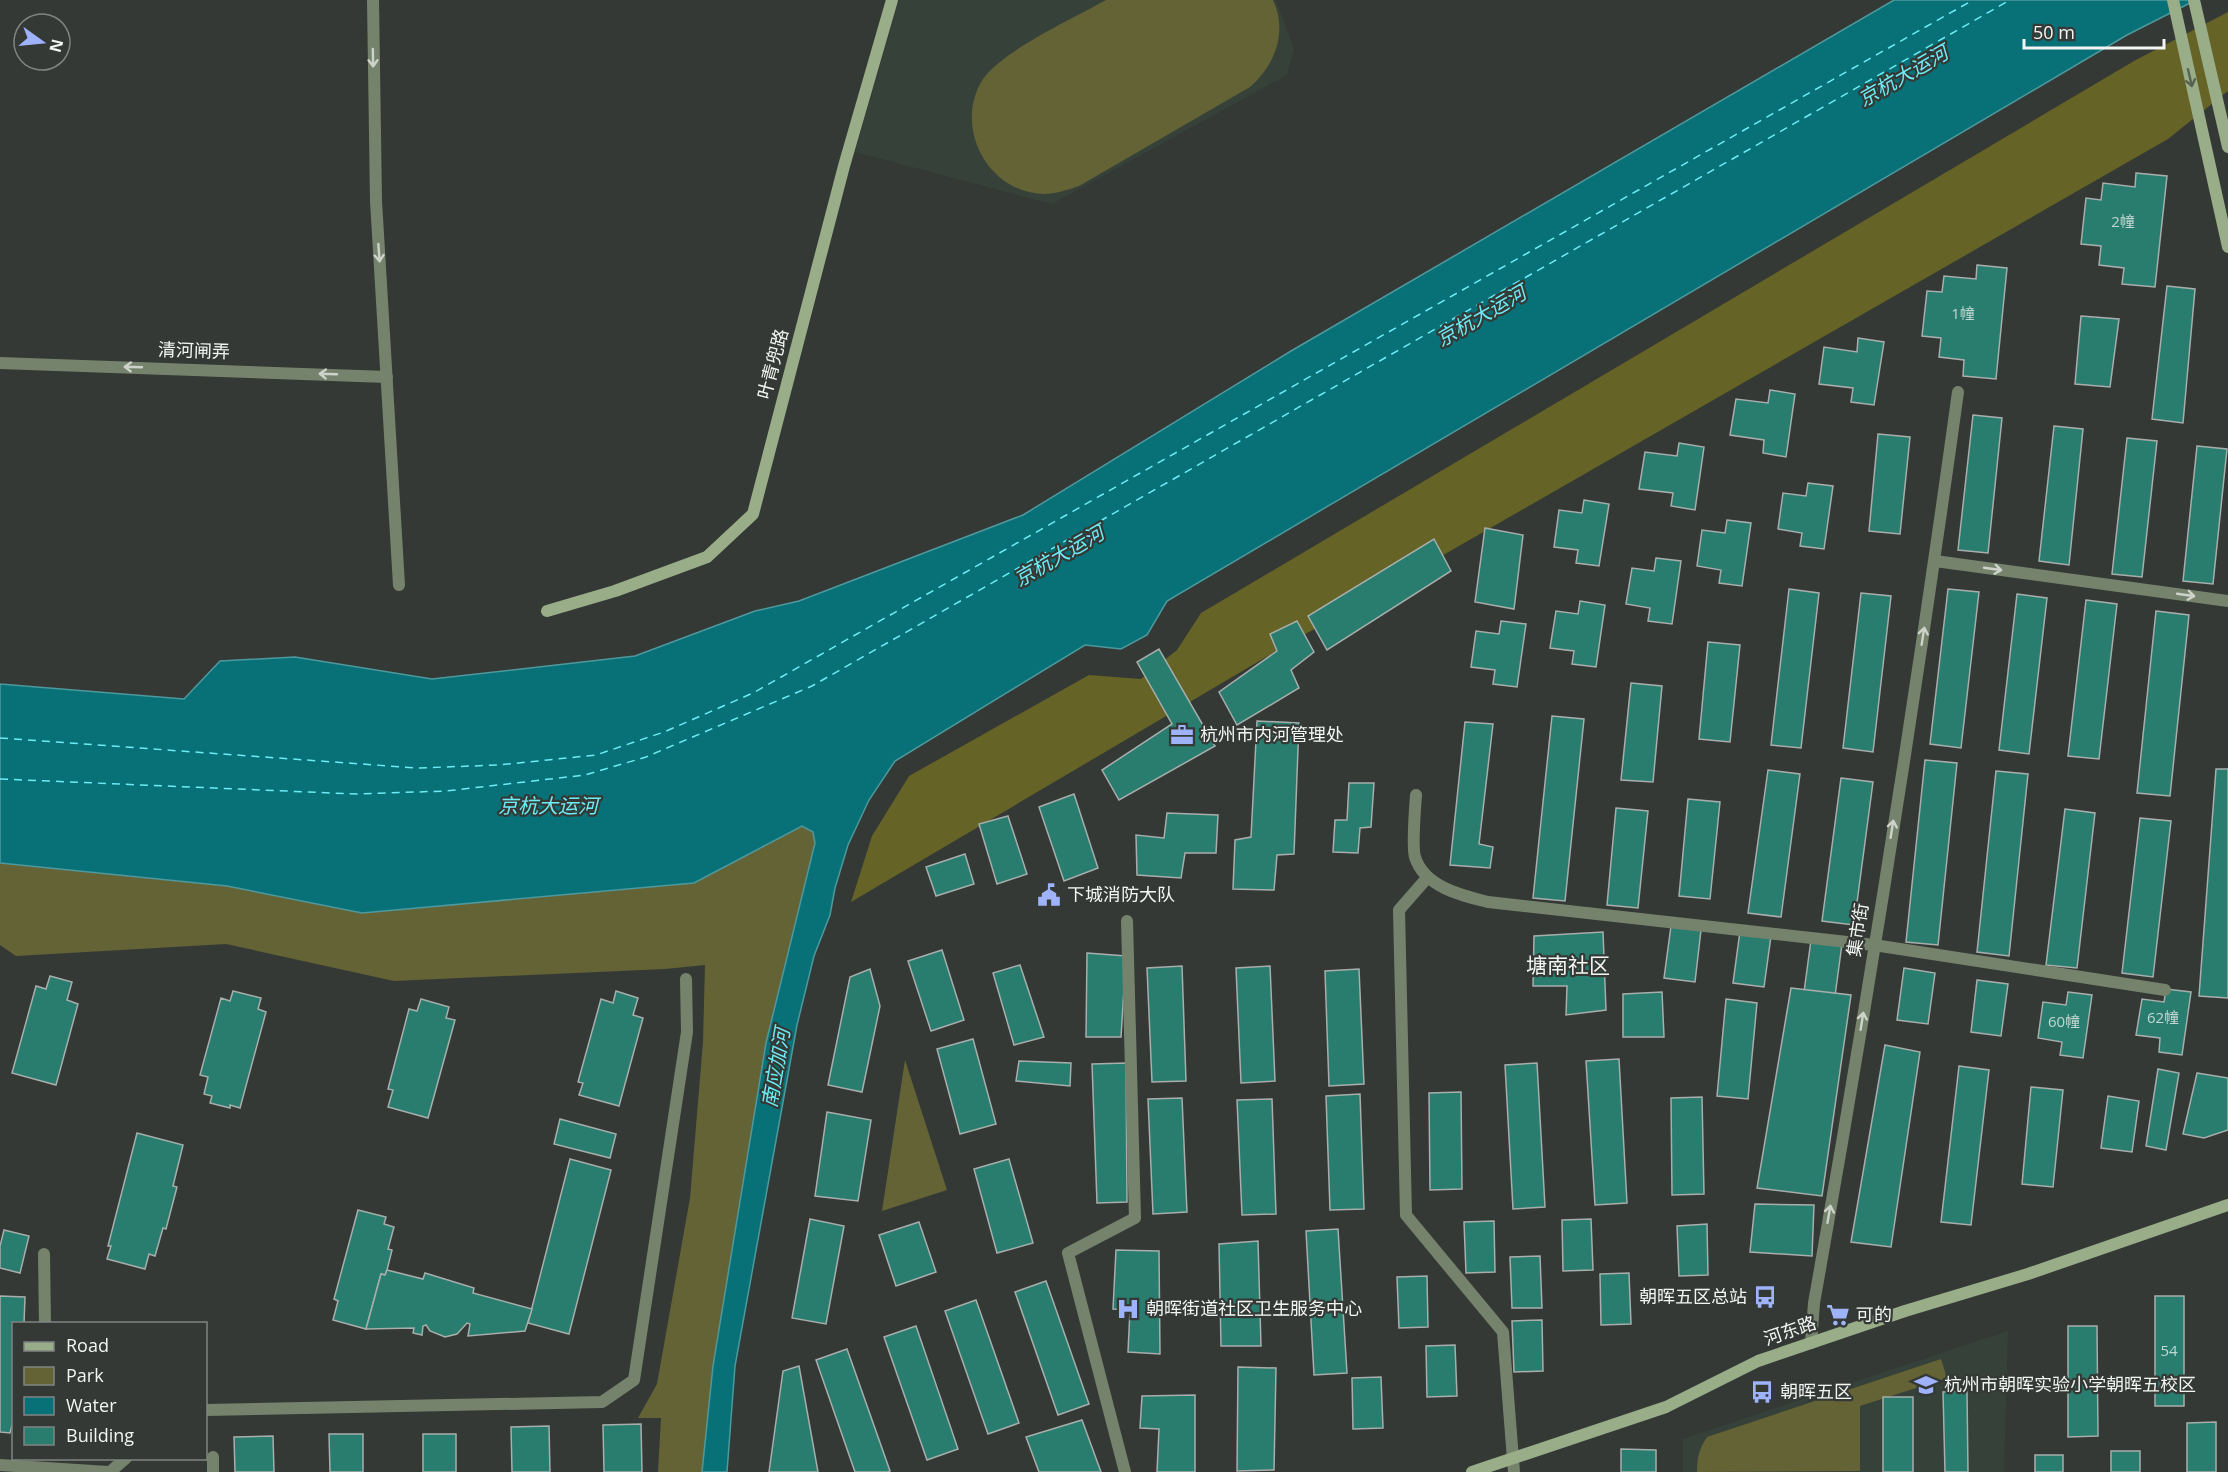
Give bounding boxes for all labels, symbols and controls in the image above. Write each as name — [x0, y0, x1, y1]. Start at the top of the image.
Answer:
north arrow — [12, 12, 72, 72]
scale bar — [2024, 12, 2164, 50]
text: 50 m — [2033, 20, 2075, 44]
text: N — [44, 37, 69, 55]
water label: 京杭大运河 — [1853, 37, 1956, 112]
one-way arrow — [367, 48, 379, 68]
one-way arrow — [2185, 67, 2196, 87]
house number: 2幢 — [2111, 211, 2135, 231]
one-way arrow — [374, 243, 385, 263]
water label: 京杭大运河 — [1431, 277, 1534, 352]
house number: 1幢 — [1951, 303, 1975, 323]
street label: 叶青兜路 — [751, 326, 793, 402]
street label: 清河闸弄 — [158, 337, 230, 363]
one-way arrow — [124, 361, 144, 372]
one-way arrow — [319, 369, 339, 380]
water label: 京杭大运河 — [1009, 517, 1112, 592]
one-way arrow — [1982, 564, 2002, 575]
one-way arrow — [2175, 590, 2195, 601]
one-way arrow — [1917, 627, 1928, 646]
office icon: 杭州市内河管理处 — [1169, 722, 1195, 748]
place label: 杭州市内河管理处 — [1200, 722, 1344, 746]
water label: 京杭大运河 — [498, 792, 602, 819]
one-way arrow — [1887, 819, 1898, 839]
public building icon: 下城消防大队 — [1036, 882, 1062, 908]
place label: 下城消防大队 — [1067, 882, 1175, 906]
street label: 集市街 — [1841, 901, 1873, 958]
district label: 塘南社区 — [1526, 951, 1610, 979]
house number: 62幢 — [2147, 1007, 2179, 1027]
house number: 60幢 — [2048, 1011, 2080, 1031]
one-way arrow — [1857, 1012, 1868, 1032]
water label: 南应加河 — [755, 1022, 796, 1110]
one-way arrow — [1824, 1204, 1835, 1224]
place label: 朝晖五区总站 — [1639, 1284, 1747, 1308]
bus stop icon: 朝晖五区总站 — [1752, 1284, 1778, 1310]
hospital icon: 朝晖街道社区卫生服务中心 — [1115, 1296, 1141, 1322]
place label: 朝晖街道社区卫生服务中心 — [1146, 1296, 1362, 1320]
supermarket icon: 可的 — [1825, 1302, 1851, 1328]
place label: 可的 — [1856, 1302, 1892, 1326]
street label: 河东路 — [1760, 1310, 1819, 1350]
legend — [12, 1322, 207, 1460]
text: Road — [66, 1333, 109, 1357]
house number: 54 — [2160, 1340, 2178, 1360]
text: Park — [66, 1363, 104, 1387]
school or university icon: 杭州市朝晖实验小学朝晖五校区 — [1913, 1372, 1939, 1398]
place label: 杭州市朝晖实验小学朝晖五校区 — [1944, 1372, 2196, 1396]
bus stop icon: 朝晖五区 — [1749, 1379, 1775, 1405]
place label: 朝晖五区 — [1780, 1379, 1852, 1403]
text: Water — [66, 1393, 117, 1417]
text: Building — [66, 1423, 134, 1447]

